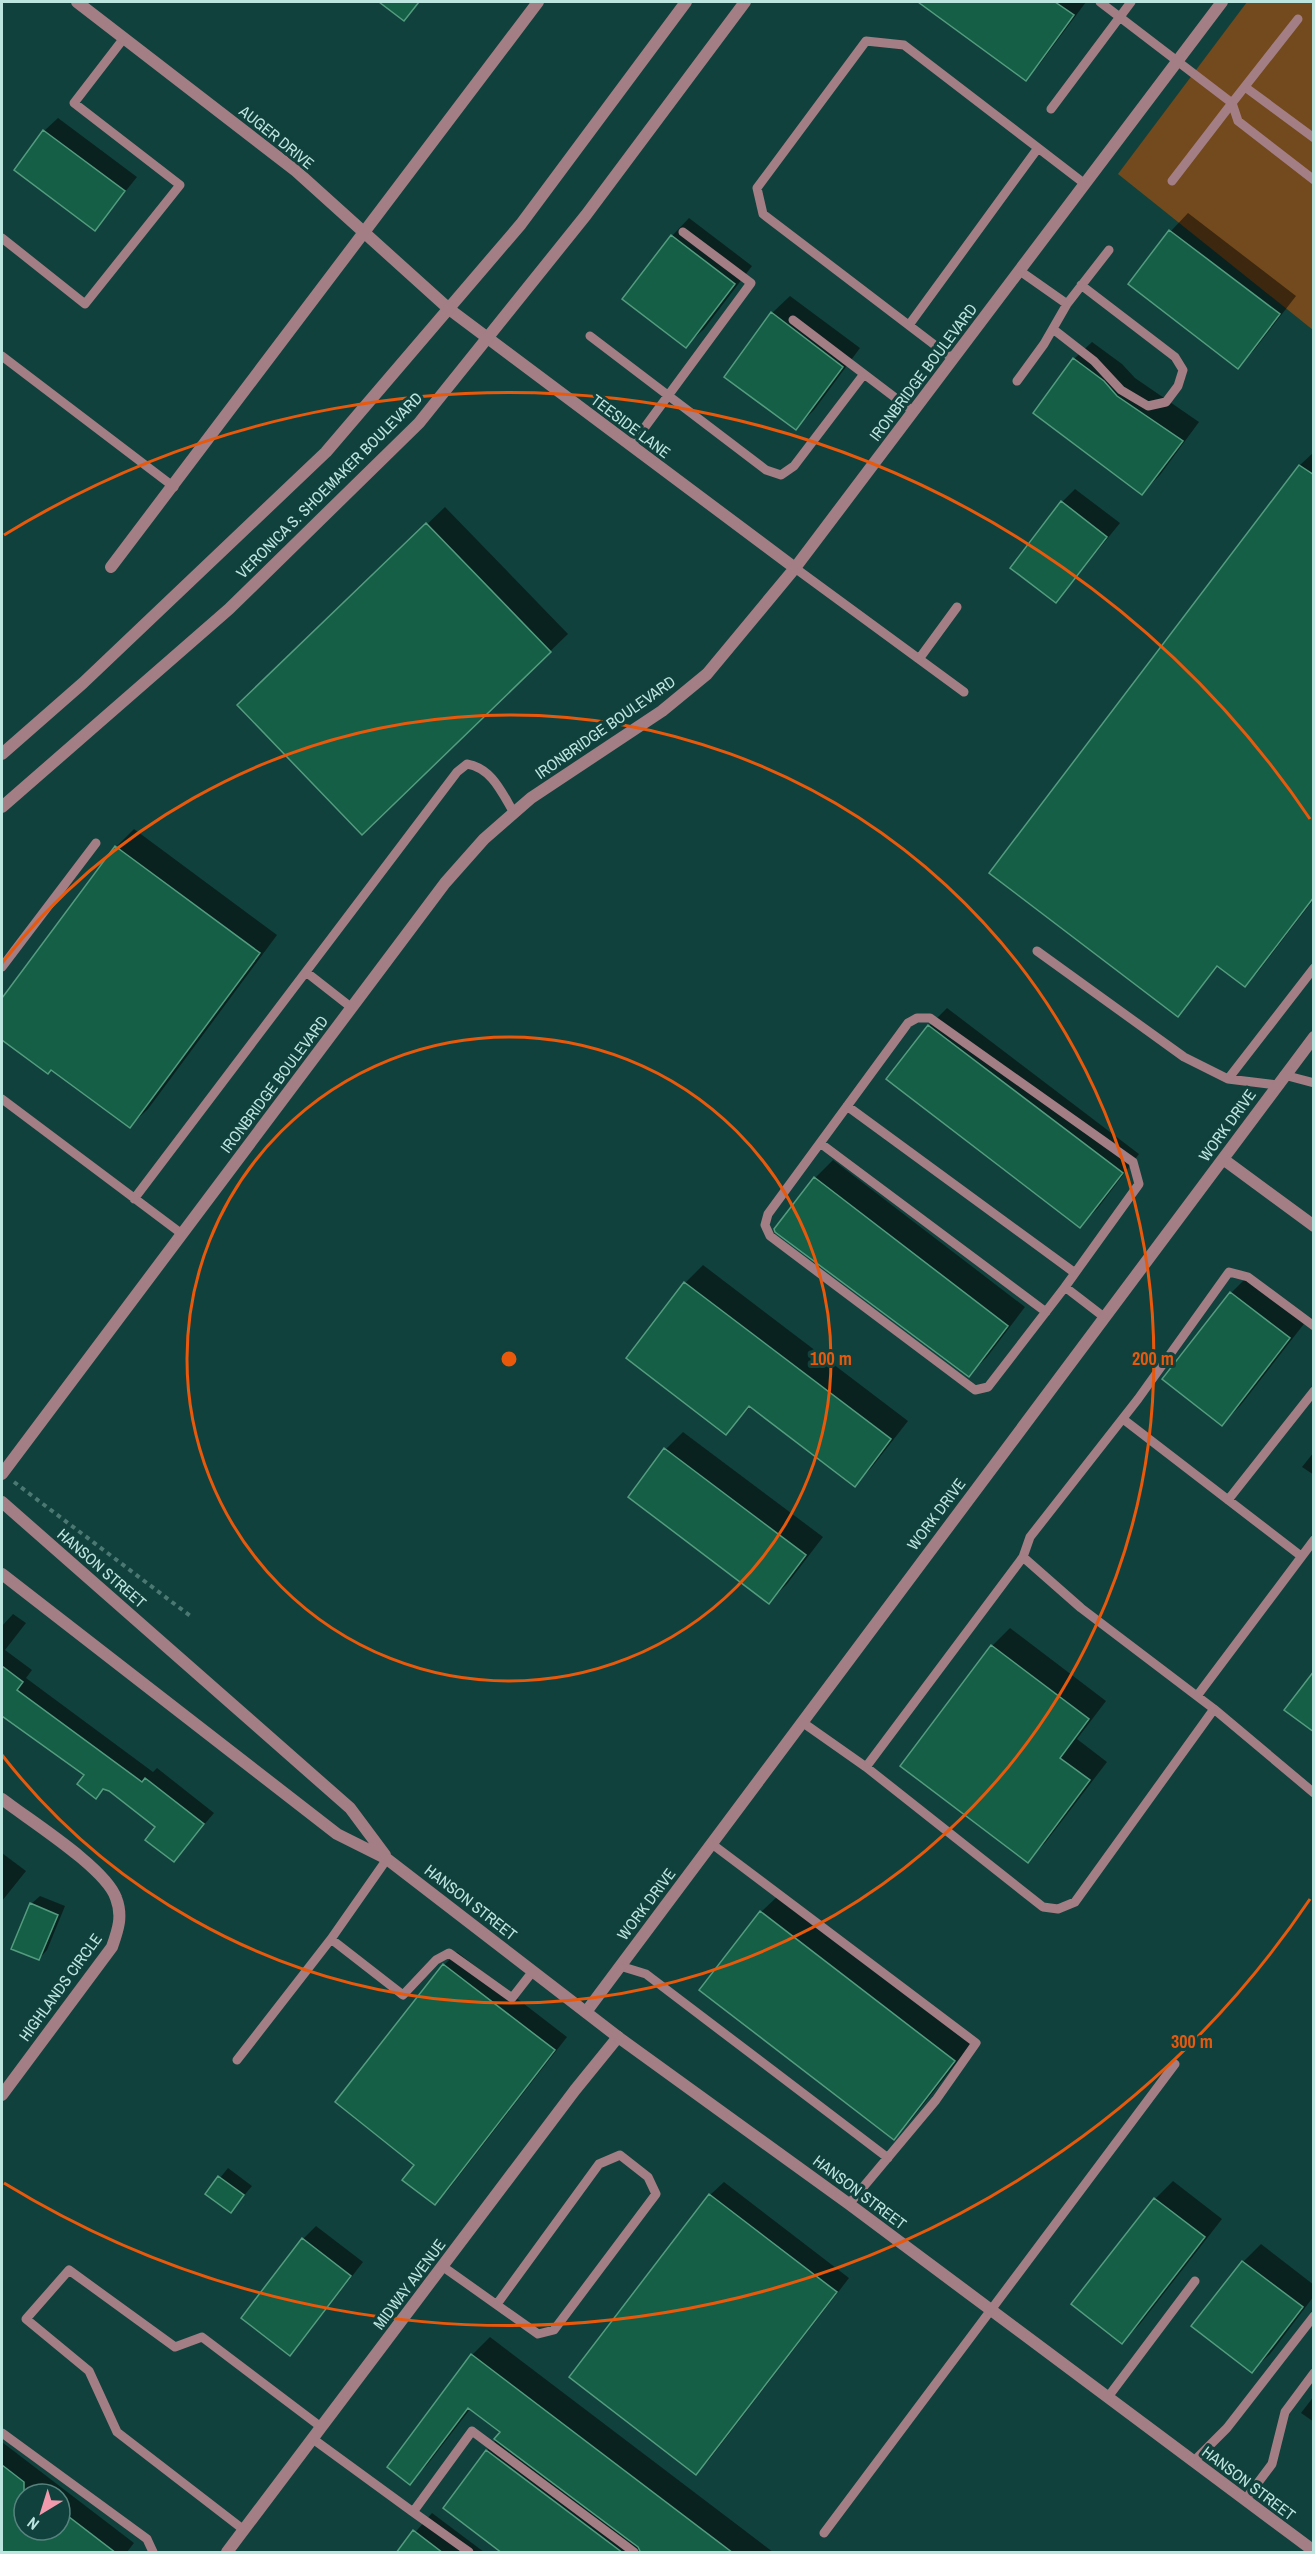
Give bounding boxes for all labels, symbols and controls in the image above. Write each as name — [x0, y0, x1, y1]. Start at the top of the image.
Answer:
street label: AUGER DRIVE — [234, 99, 319, 174]
street label: IRONBRIDGE BOULEVARD — [864, 299, 982, 445]
street label: VERONICA S. SHOEMAKER BOULEVARD — [231, 387, 427, 583]
street label: TEESIDE LANE — [587, 389, 675, 463]
street label: IRONBRIDGE BOULEVARD — [530, 670, 680, 784]
street label: IRONBRIDGE BOULEVARD — [215, 1011, 333, 1157]
street label: WORK DRIVE — [1193, 1084, 1261, 1166]
text: 100 m — [810, 1346, 852, 1371]
text: 200 m — [1132, 1346, 1174, 1371]
centre of rings — [499, 1349, 519, 1369]
street label: WORK DRIVE — [902, 1474, 970, 1554]
street label: HANSON STREET — [53, 1523, 151, 1613]
street label: HANSON STREET — [420, 1859, 522, 1945]
street label: WORK DRIVE — [612, 1864, 680, 1944]
street label: HIGHLANDS CIRCLE — [13, 1929, 107, 2045]
text: 300 m — [1171, 2029, 1213, 2054]
street label: HANSON STREET — [809, 2150, 911, 2234]
street label: MIDWAY AVENUE — [368, 2234, 450, 2334]
street label: HANSON STREET — [1198, 2441, 1300, 2525]
north arrow — [12, 2482, 72, 2542]
text: N — [22, 2512, 43, 2535]

